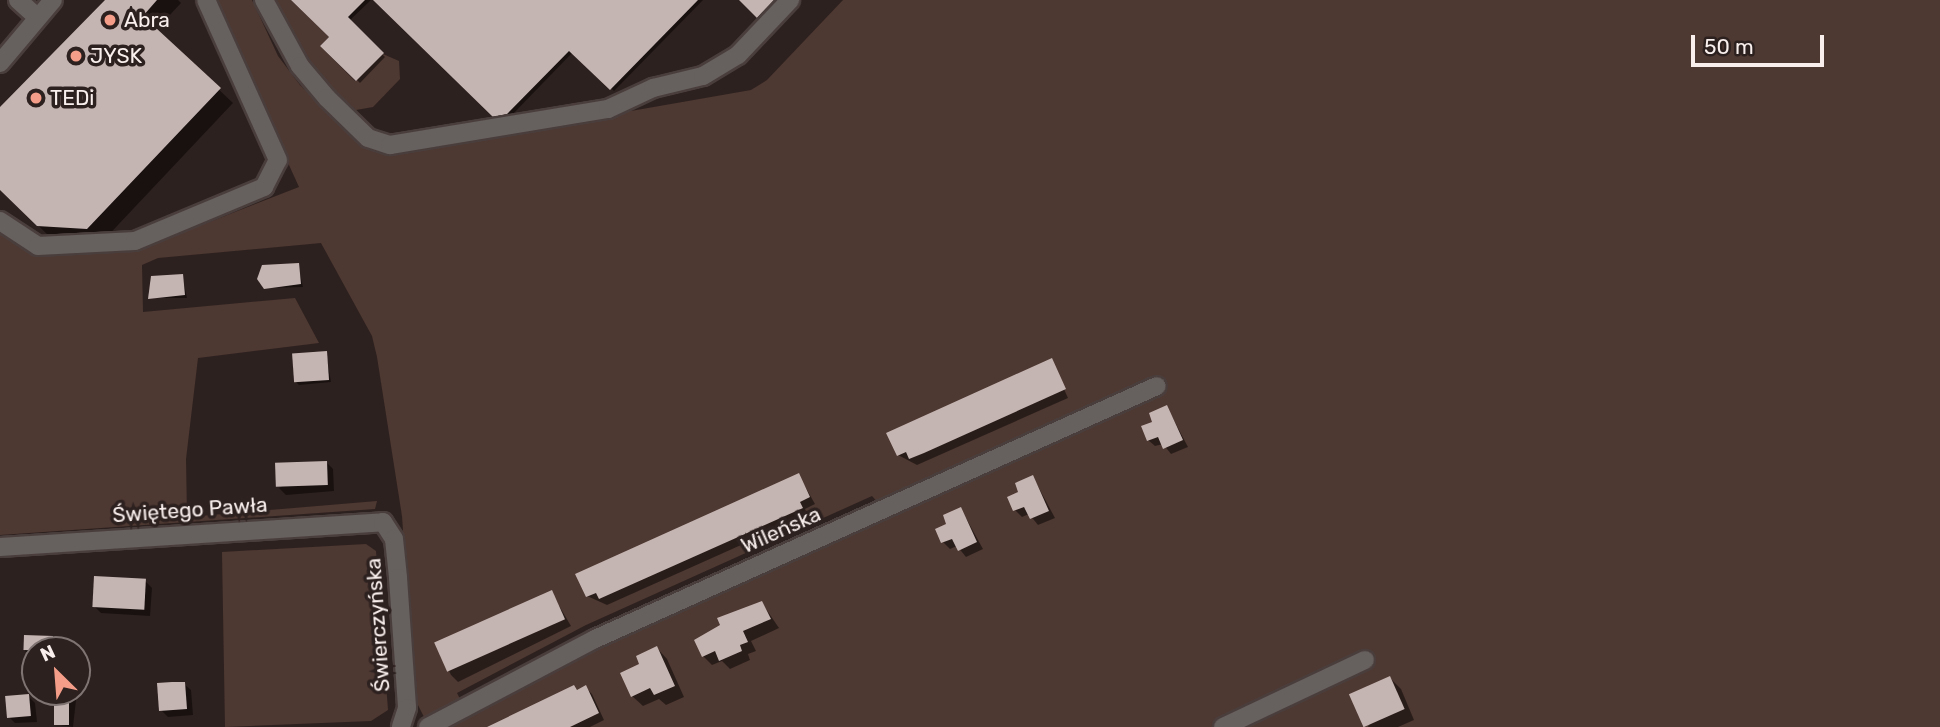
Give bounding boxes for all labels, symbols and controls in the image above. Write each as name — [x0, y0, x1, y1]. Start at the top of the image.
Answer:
place label: Abra — [124, 7, 170, 33]
marker: Abra — [102, 12, 118, 28]
scale bar — [1695, 21, 1828, 65]
text: 50 m — [1704, 34, 1754, 59]
place label: JYSK — [90, 43, 142, 69]
marker: JYSK — [68, 48, 84, 64]
place label: TEDi — [50, 85, 94, 111]
marker: TEDi — [28, 90, 44, 106]
street label: Świętego Pawła — [112, 492, 268, 528]
street label: Wileńska — [737, 501, 825, 559]
street label: Świerczyńska — [361, 557, 395, 693]
north arrow — [21, 636, 91, 706]
text: N — [37, 640, 59, 667]

